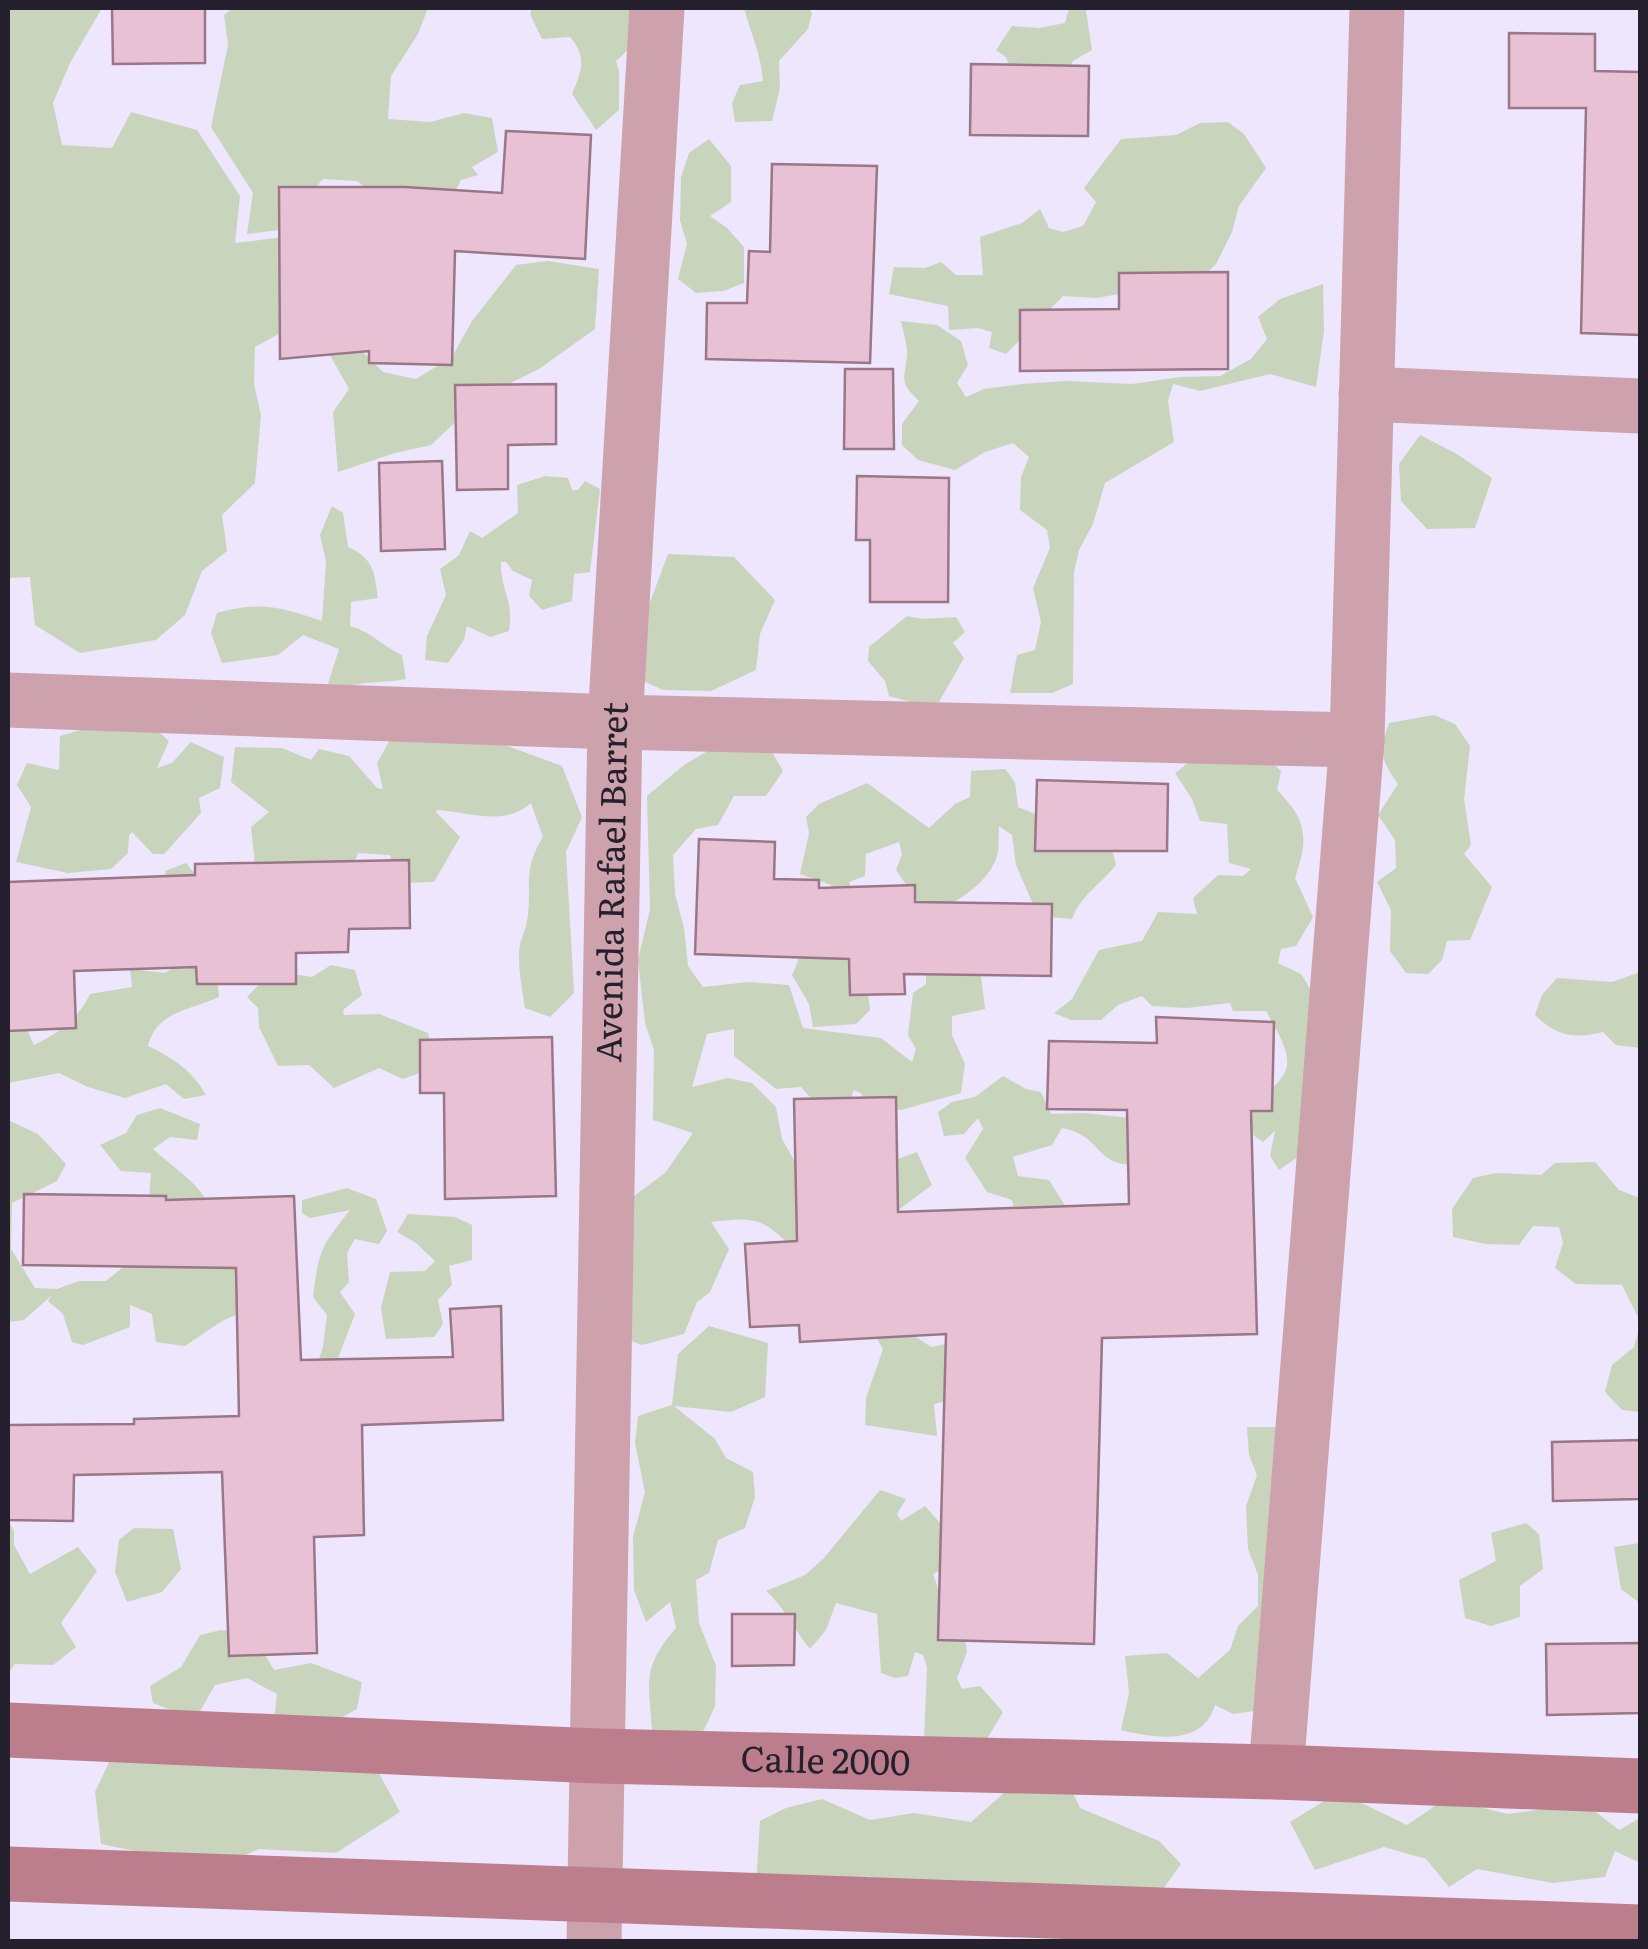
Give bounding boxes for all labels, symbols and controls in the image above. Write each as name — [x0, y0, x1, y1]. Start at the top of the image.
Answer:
street label: Avenida Rafael Barret — [580, 700, 639, 1063]
street label: Calle 2000 — [740, 1730, 911, 1786]

